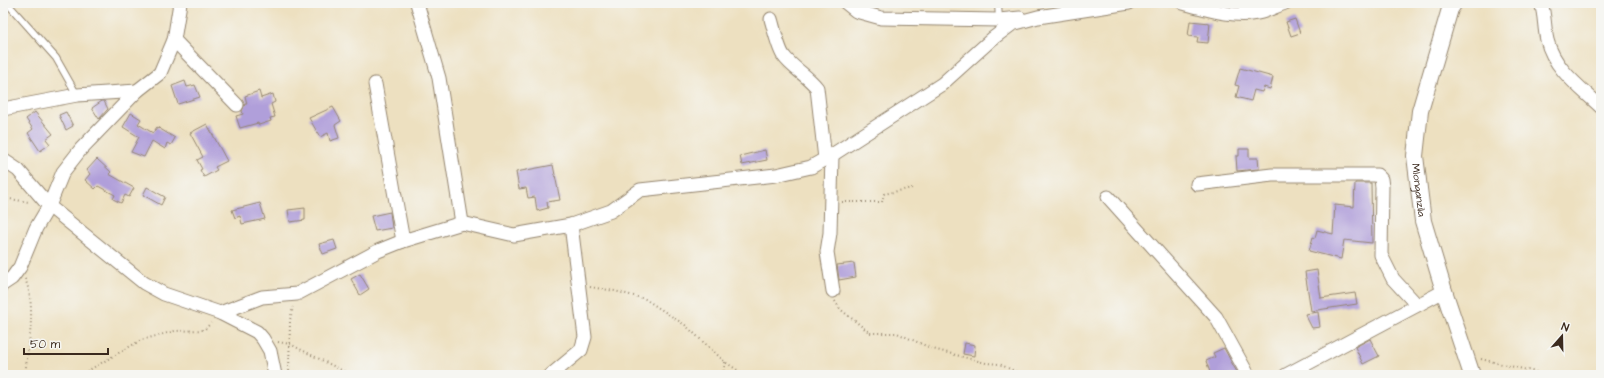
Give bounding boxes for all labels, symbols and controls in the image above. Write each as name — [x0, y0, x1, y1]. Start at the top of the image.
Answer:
street label: Mlonganzila — [1408, 162, 1429, 218]
north arrow — [1542, 316, 1582, 356]
text: N — [1559, 319, 1571, 335]
scale bar — [24, 330, 108, 356]
text: 50 m — [30, 336, 61, 353]

